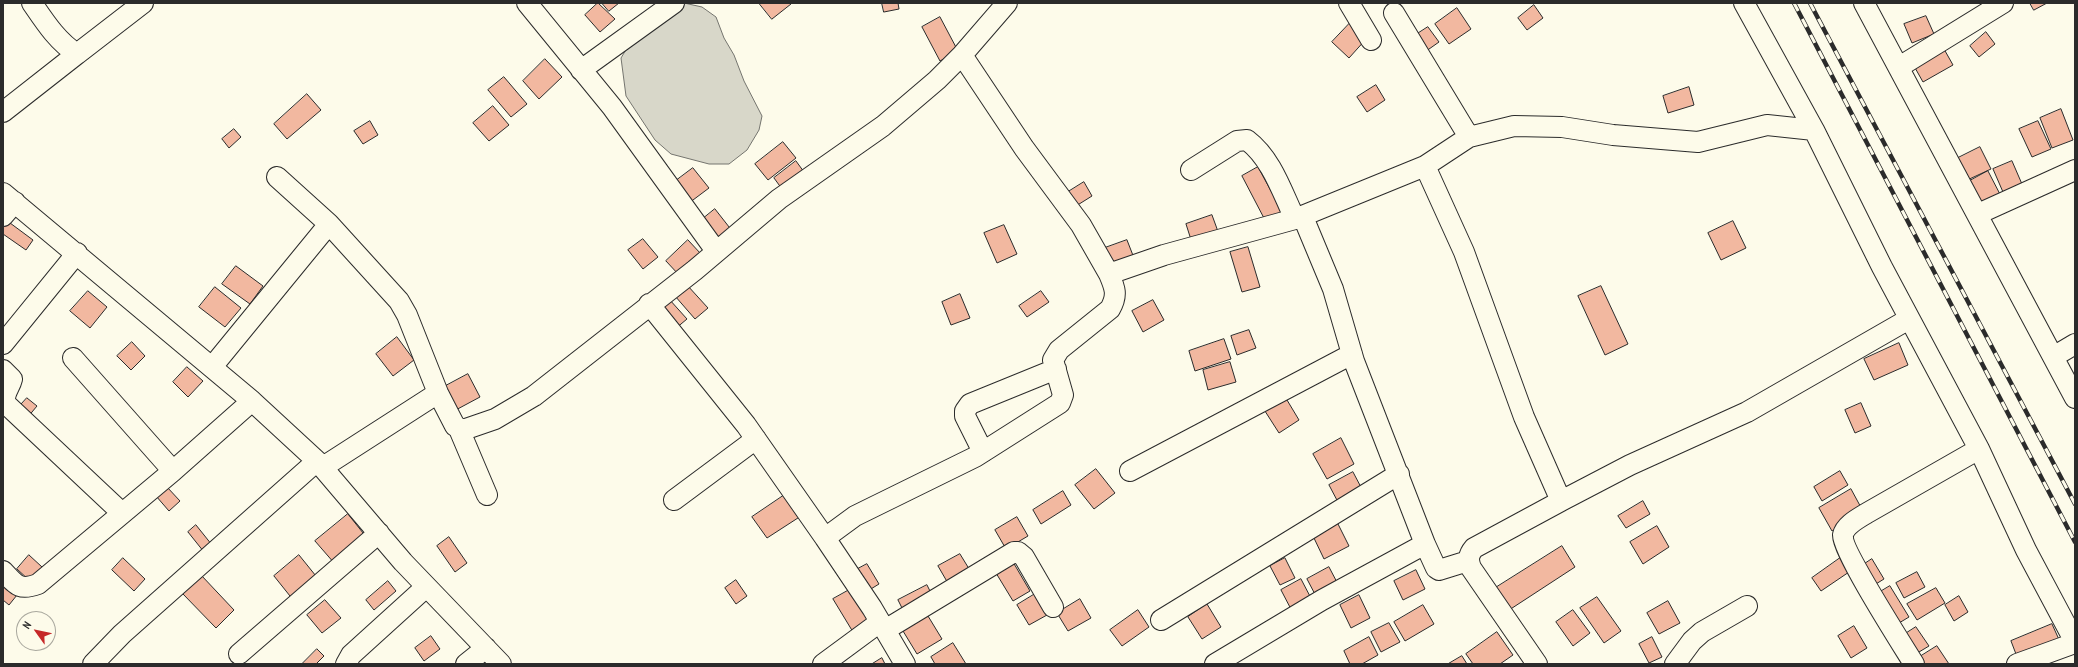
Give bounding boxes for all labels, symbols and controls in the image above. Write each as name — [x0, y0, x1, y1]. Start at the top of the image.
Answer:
north arrow — [16, 611, 56, 651]
text: N — [19, 619, 34, 631]

